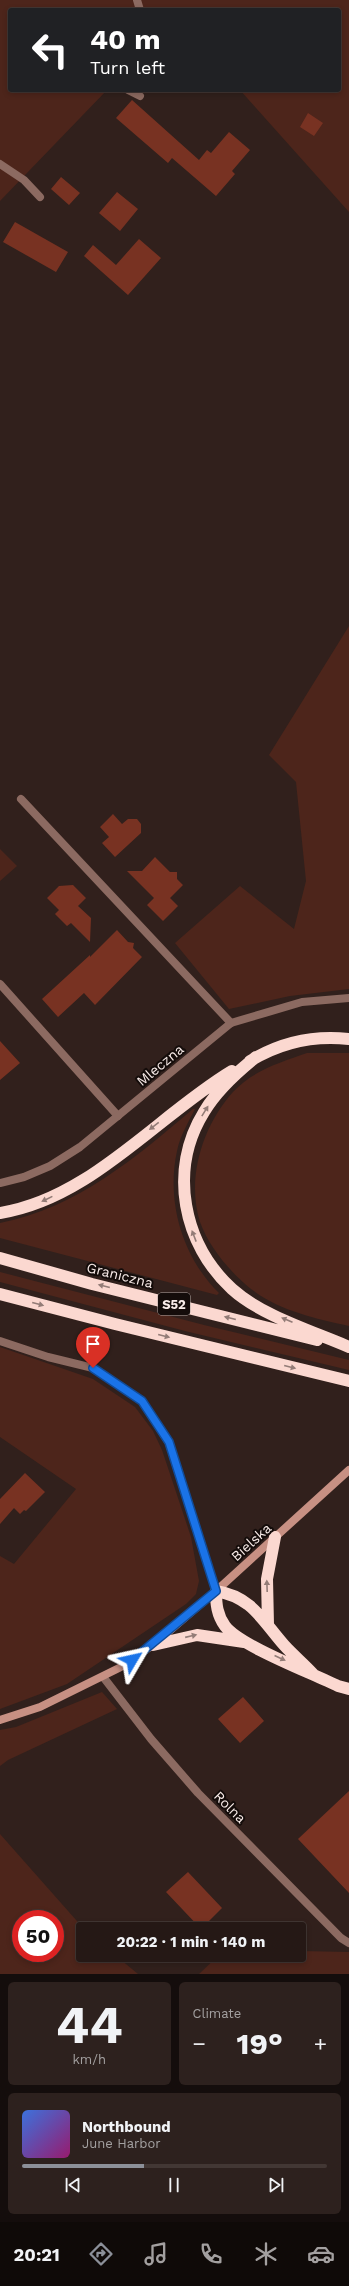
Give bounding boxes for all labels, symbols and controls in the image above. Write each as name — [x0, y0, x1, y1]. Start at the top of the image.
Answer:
text: 40 m — [90, 23, 160, 56]
icon: left — [24, 24, 76, 76]
text: Turn left — [90, 57, 165, 78]
street label: Mleczna — [133, 1041, 187, 1089]
one-way arrow — [201, 1106, 209, 1116]
one-way arrow — [149, 1122, 160, 1131]
one-way arrow — [41, 1196, 52, 1202]
one-way arrow — [190, 1229, 196, 1241]
street label: Graniczna — [85, 1259, 155, 1291]
one-way arrow — [97, 1283, 110, 1289]
road number: S52 — [158, 1293, 190, 1315]
one-way arrow — [31, 1302, 44, 1308]
one-way arrow — [224, 1314, 236, 1320]
one-way arrow — [281, 1317, 293, 1323]
pin — [76, 1327, 110, 1368]
icon: arrive — [82, 1333, 104, 1355]
one-way arrow — [157, 1334, 170, 1340]
one-way arrow — [284, 1364, 296, 1370]
street label: Bielska — [228, 1520, 274, 1564]
one-way arrow — [264, 1579, 270, 1592]
one-way arrow — [184, 1633, 197, 1639]
position arrow — [111, 1639, 153, 1681]
one-way arrow — [274, 1655, 285, 1661]
street label: Rolna — [211, 1788, 249, 1826]
speed limit sign: 50 — [12, 1910, 64, 1962]
text: 20:22 · 1 min · 140 m — [117, 1933, 265, 1951]
text: 44 — [56, 1995, 123, 2056]
text: Climate — [193, 2006, 241, 2021]
text: 19° — [237, 2026, 283, 2061]
text: − — [193, 2031, 206, 2056]
text: + — [314, 2031, 327, 2056]
text: km/h — [73, 2052, 106, 2067]
text: Northbound — [82, 2118, 171, 2136]
text: June Harbor — [82, 2136, 161, 2151]
icon: previous — [62, 2174, 84, 2196]
icon: pause — [163, 2174, 185, 2196]
icon: next — [265, 2174, 287, 2196]
icon: directions — [87, 2240, 115, 2268]
icon: music — [142, 2240, 170, 2268]
icon: phone — [197, 2240, 225, 2268]
icon: climate — [252, 2240, 280, 2268]
icon: car — [307, 2240, 335, 2268]
text: 20:21 — [14, 2244, 60, 2265]

